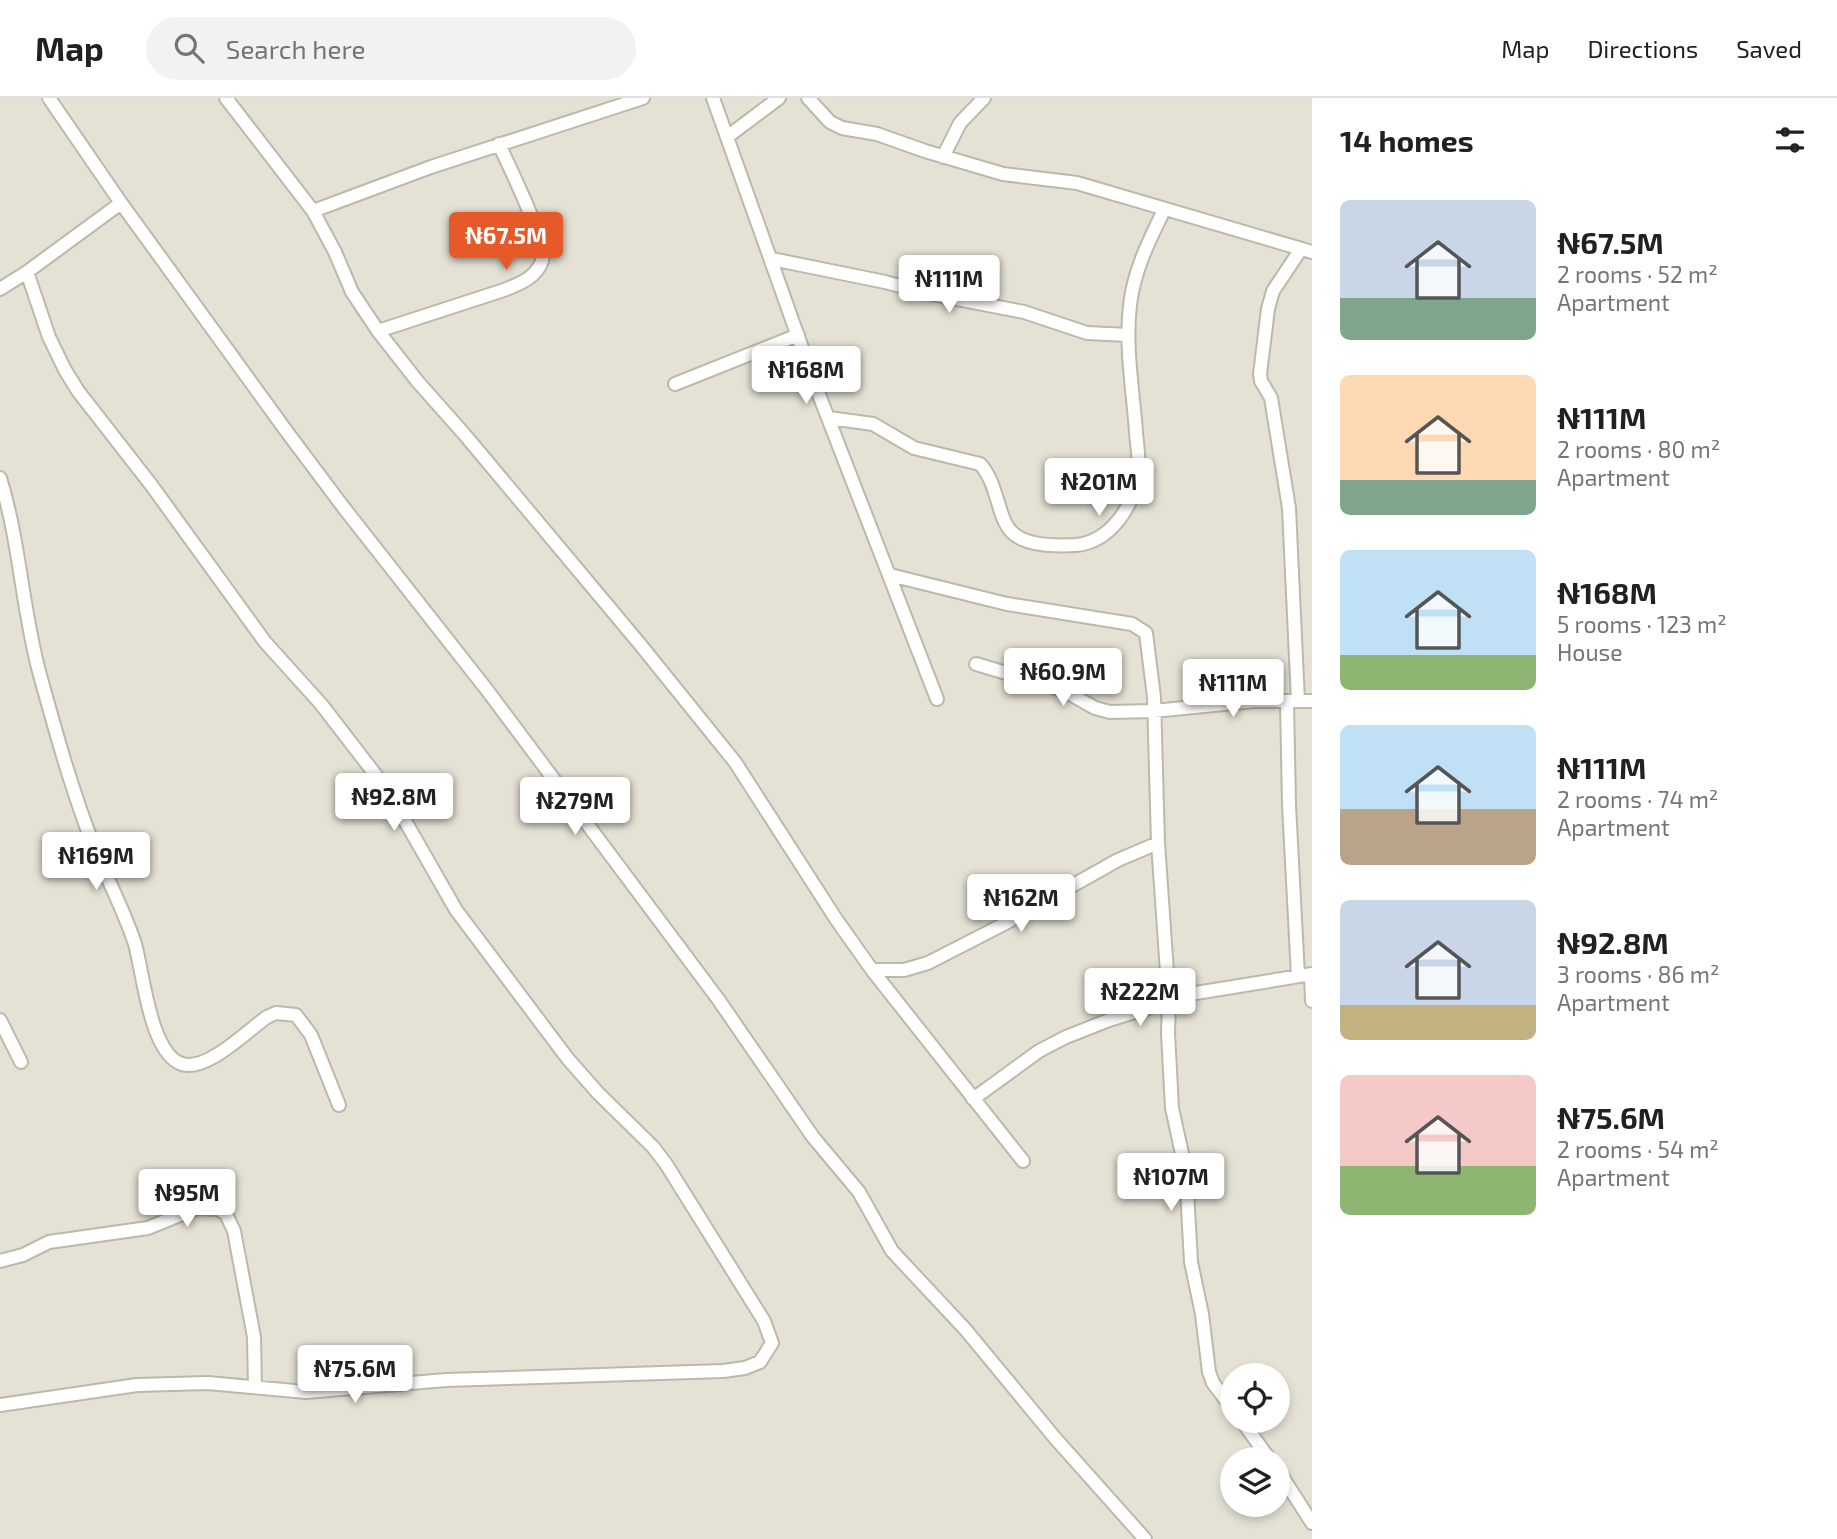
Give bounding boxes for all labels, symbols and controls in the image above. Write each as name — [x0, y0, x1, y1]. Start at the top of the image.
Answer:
search box — [146, 17, 636, 80]
text: Map — [35, 28, 104, 68]
icon: search — [170, 29, 208, 67]
text: Search here — [226, 33, 365, 64]
text: Map — [1501, 34, 1549, 63]
text: Directions — [1587, 34, 1698, 63]
text: Saved — [1736, 34, 1802, 63]
icon: filters — [1771, 121, 1809, 159]
text: 14 homes — [1340, 122, 1474, 158]
pin: ₦67.5M — [449, 212, 563, 272]
text: ₦67.5M — [465, 221, 547, 249]
text: ₦67.5M — [1557, 224, 1664, 260]
icon: home — [1396, 228, 1480, 312]
pin: ₦111M — [900, 256, 998, 315]
text: 2 rooms · 52 m² — [1557, 260, 1718, 288]
text: ₦111M — [915, 264, 983, 292]
text: Apartment — [1557, 288, 1670, 316]
pin: ₦168M — [757, 346, 855, 406]
text: ₦168M — [768, 355, 844, 383]
text: ₦111M — [1557, 399, 1647, 435]
icon: home — [1396, 403, 1480, 487]
text: 2 rooms · 80 m² — [1557, 435, 1720, 463]
pin: ₦201M — [1050, 458, 1148, 518]
text: Apartment — [1557, 463, 1670, 491]
text: ₦201M — [1061, 467, 1137, 495]
text: ₦168M — [1557, 574, 1657, 610]
icon: home — [1396, 578, 1480, 662]
text: 5 rooms · 123 m² — [1557, 610, 1727, 638]
text: House — [1557, 638, 1623, 666]
pin: ₦60.9M — [1006, 648, 1120, 708]
text: ₦60.9M — [1020, 657, 1106, 685]
pin: ₦111M — [1184, 660, 1282, 719]
text: ₦111M — [1199, 668, 1267, 696]
text: ₦111M — [1557, 749, 1647, 785]
icon: home — [1396, 753, 1480, 837]
pin: ₦92.8M — [337, 774, 451, 833]
pin: ₦279M — [526, 778, 624, 837]
text: ₦92.8M — [351, 782, 437, 810]
text: 2 rooms · 74 m² — [1557, 785, 1718, 813]
text: ₦279M — [536, 786, 614, 814]
text: Apartment — [1557, 813, 1670, 841]
pin: ₦169M — [47, 832, 145, 892]
text: ₦169M — [58, 841, 134, 869]
pin: ₦162M — [972, 874, 1070, 934]
text: ₦162M — [983, 883, 1059, 911]
text: ₦92.8M — [1557, 924, 1669, 960]
icon: home — [1396, 928, 1480, 1012]
text: 3 rooms · 86 m² — [1557, 960, 1719, 988]
pin: ₦222M — [1091, 968, 1189, 1028]
text: ₦222M — [1101, 977, 1179, 1005]
text: Apartment — [1557, 988, 1670, 1016]
text: ₦75.6M — [1557, 1099, 1665, 1135]
icon: home — [1396, 1103, 1480, 1187]
text: 2 rooms · 54 m² — [1557, 1135, 1719, 1163]
pin: ₦107M — [1122, 1154, 1220, 1213]
text: ₦107M — [1133, 1162, 1209, 1190]
text: Apartment — [1557, 1163, 1670, 1191]
pin: ₦95M — [146, 1170, 228, 1229]
text: ₦95M — [154, 1178, 220, 1206]
pin: ₦75.6M — [298, 1346, 412, 1405]
text: ₦75.6M — [314, 1354, 396, 1382]
map controls — [1220, 1363, 1290, 1517]
button: locate — [1220, 1363, 1290, 1433]
button: layers — [1220, 1447, 1290, 1517]

